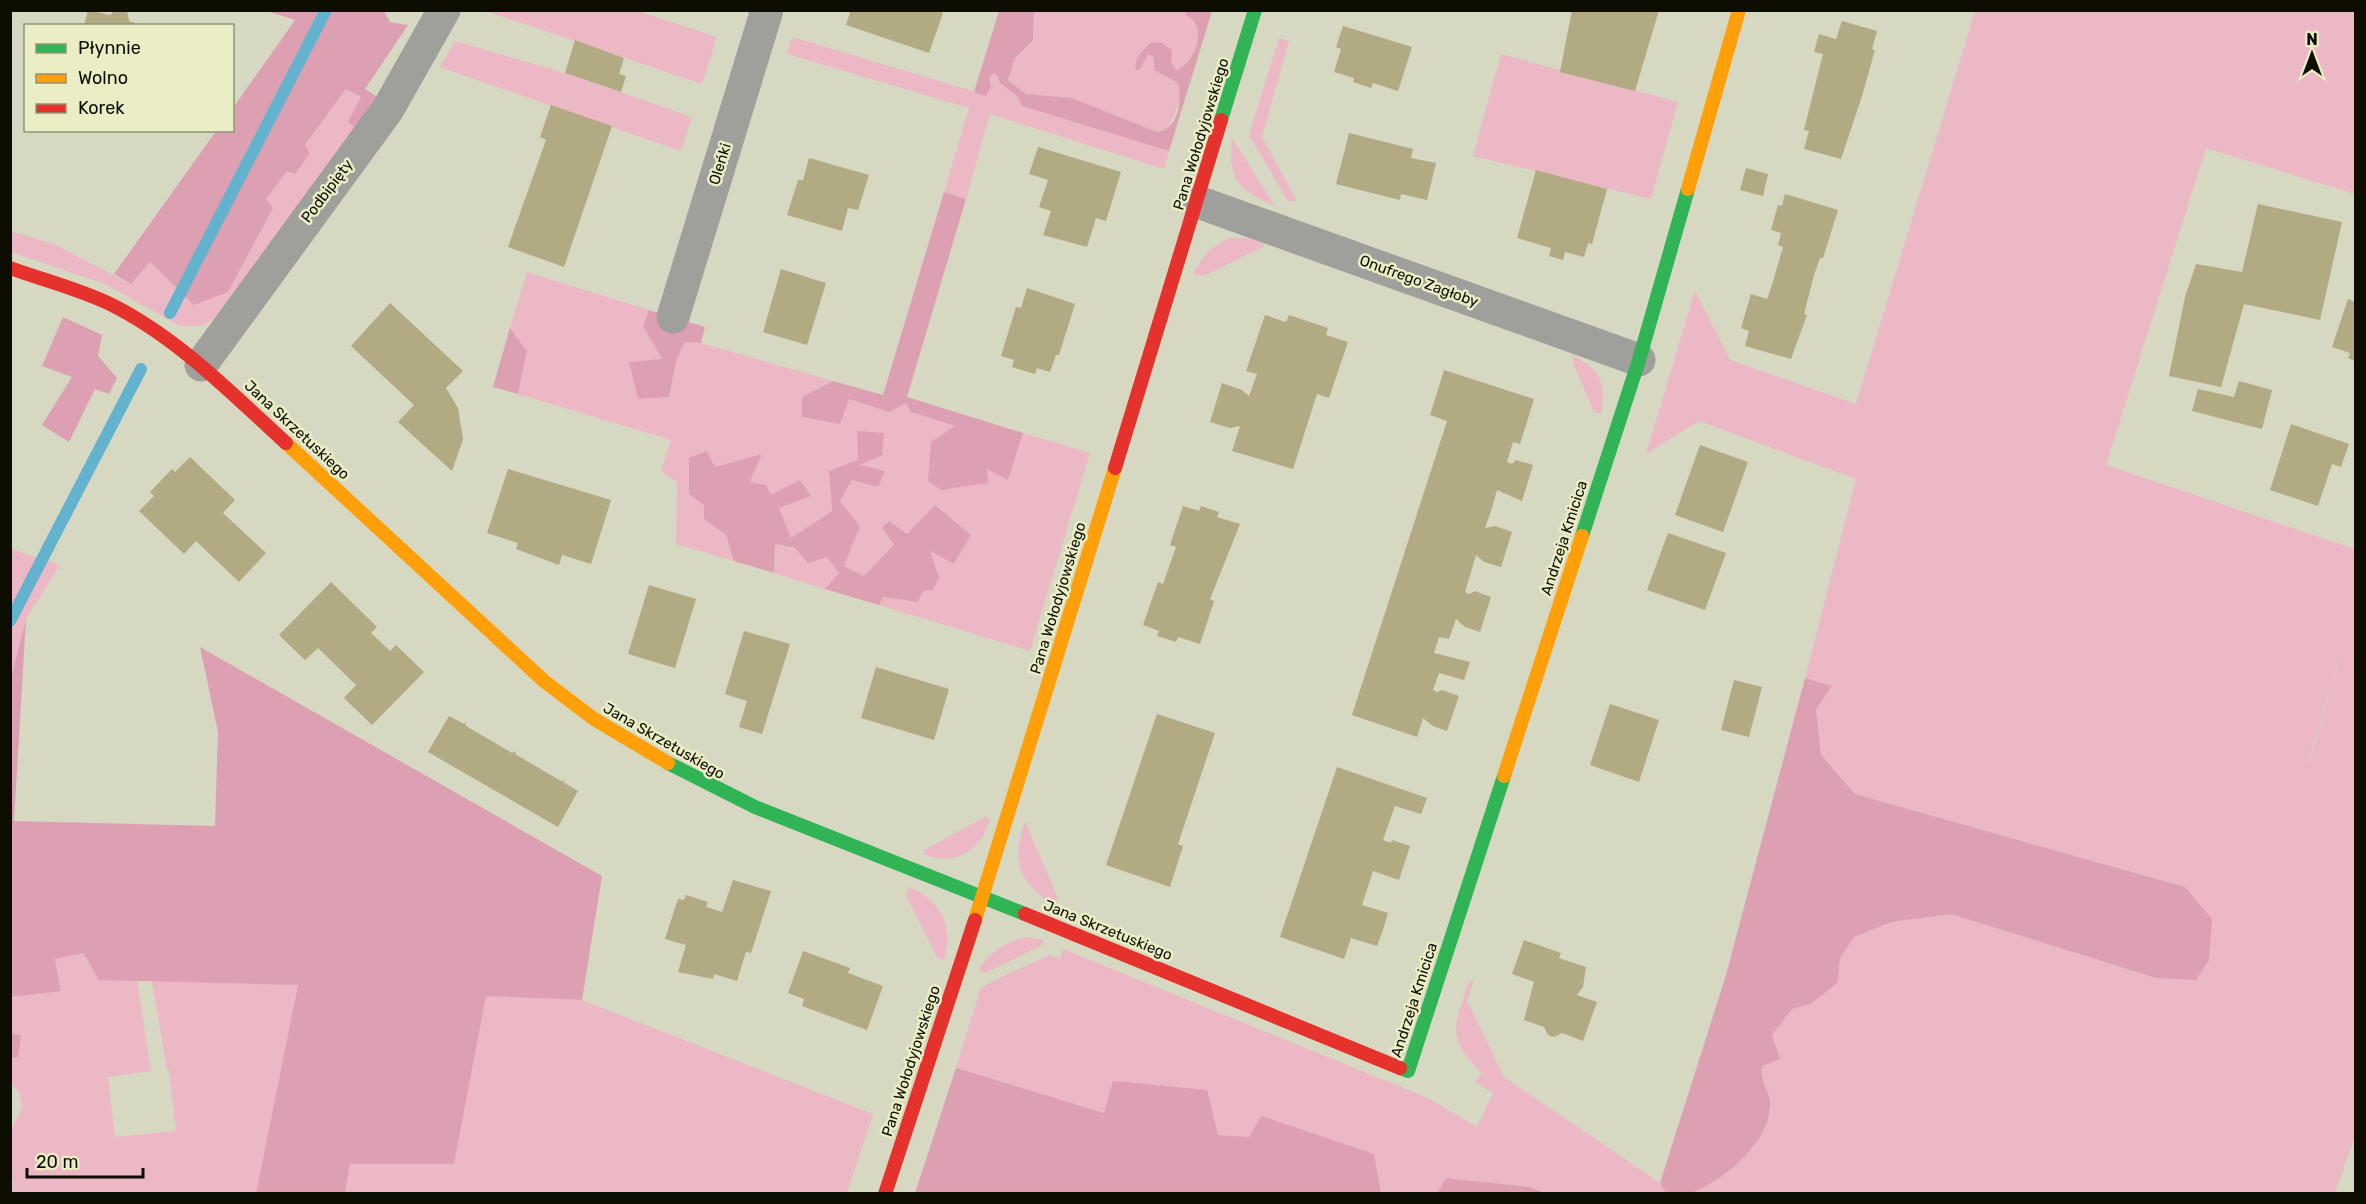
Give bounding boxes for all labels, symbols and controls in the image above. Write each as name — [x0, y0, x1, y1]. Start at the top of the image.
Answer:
legend — [24, 24, 234, 132]
north arrow — [2282, 24, 2342, 84]
text: N — [2306, 30, 2318, 49]
text: Płynnie — [78, 37, 141, 59]
street label: Pana Wołodyjowskiego — [1169, 56, 1233, 212]
text: Wolno — [78, 67, 128, 89]
text: Korek — [78, 97, 125, 119]
street label: Oleńki — [705, 141, 735, 187]
street label: Podbipięty — [297, 156, 357, 226]
street label: Onufrego Zagłoby — [1357, 251, 1481, 311]
street label: Jana Skrzetuskiego — [241, 377, 353, 483]
street label: Andrzeja Kmicica — [1537, 478, 1591, 598]
street label: Pana Wołodyjowskiego — [1026, 520, 1090, 676]
street label: Jana Skrzetuskiego — [600, 699, 728, 783]
street label: Jana Skrzetuskiego — [1041, 896, 1175, 964]
street label: Andrzeja Kmicica — [1387, 940, 1441, 1060]
street label: Pana Wołodyjowskiego — [878, 983, 944, 1139]
scale bar — [27, 1141, 142, 1179]
text: 20 m — [36, 1151, 78, 1173]

